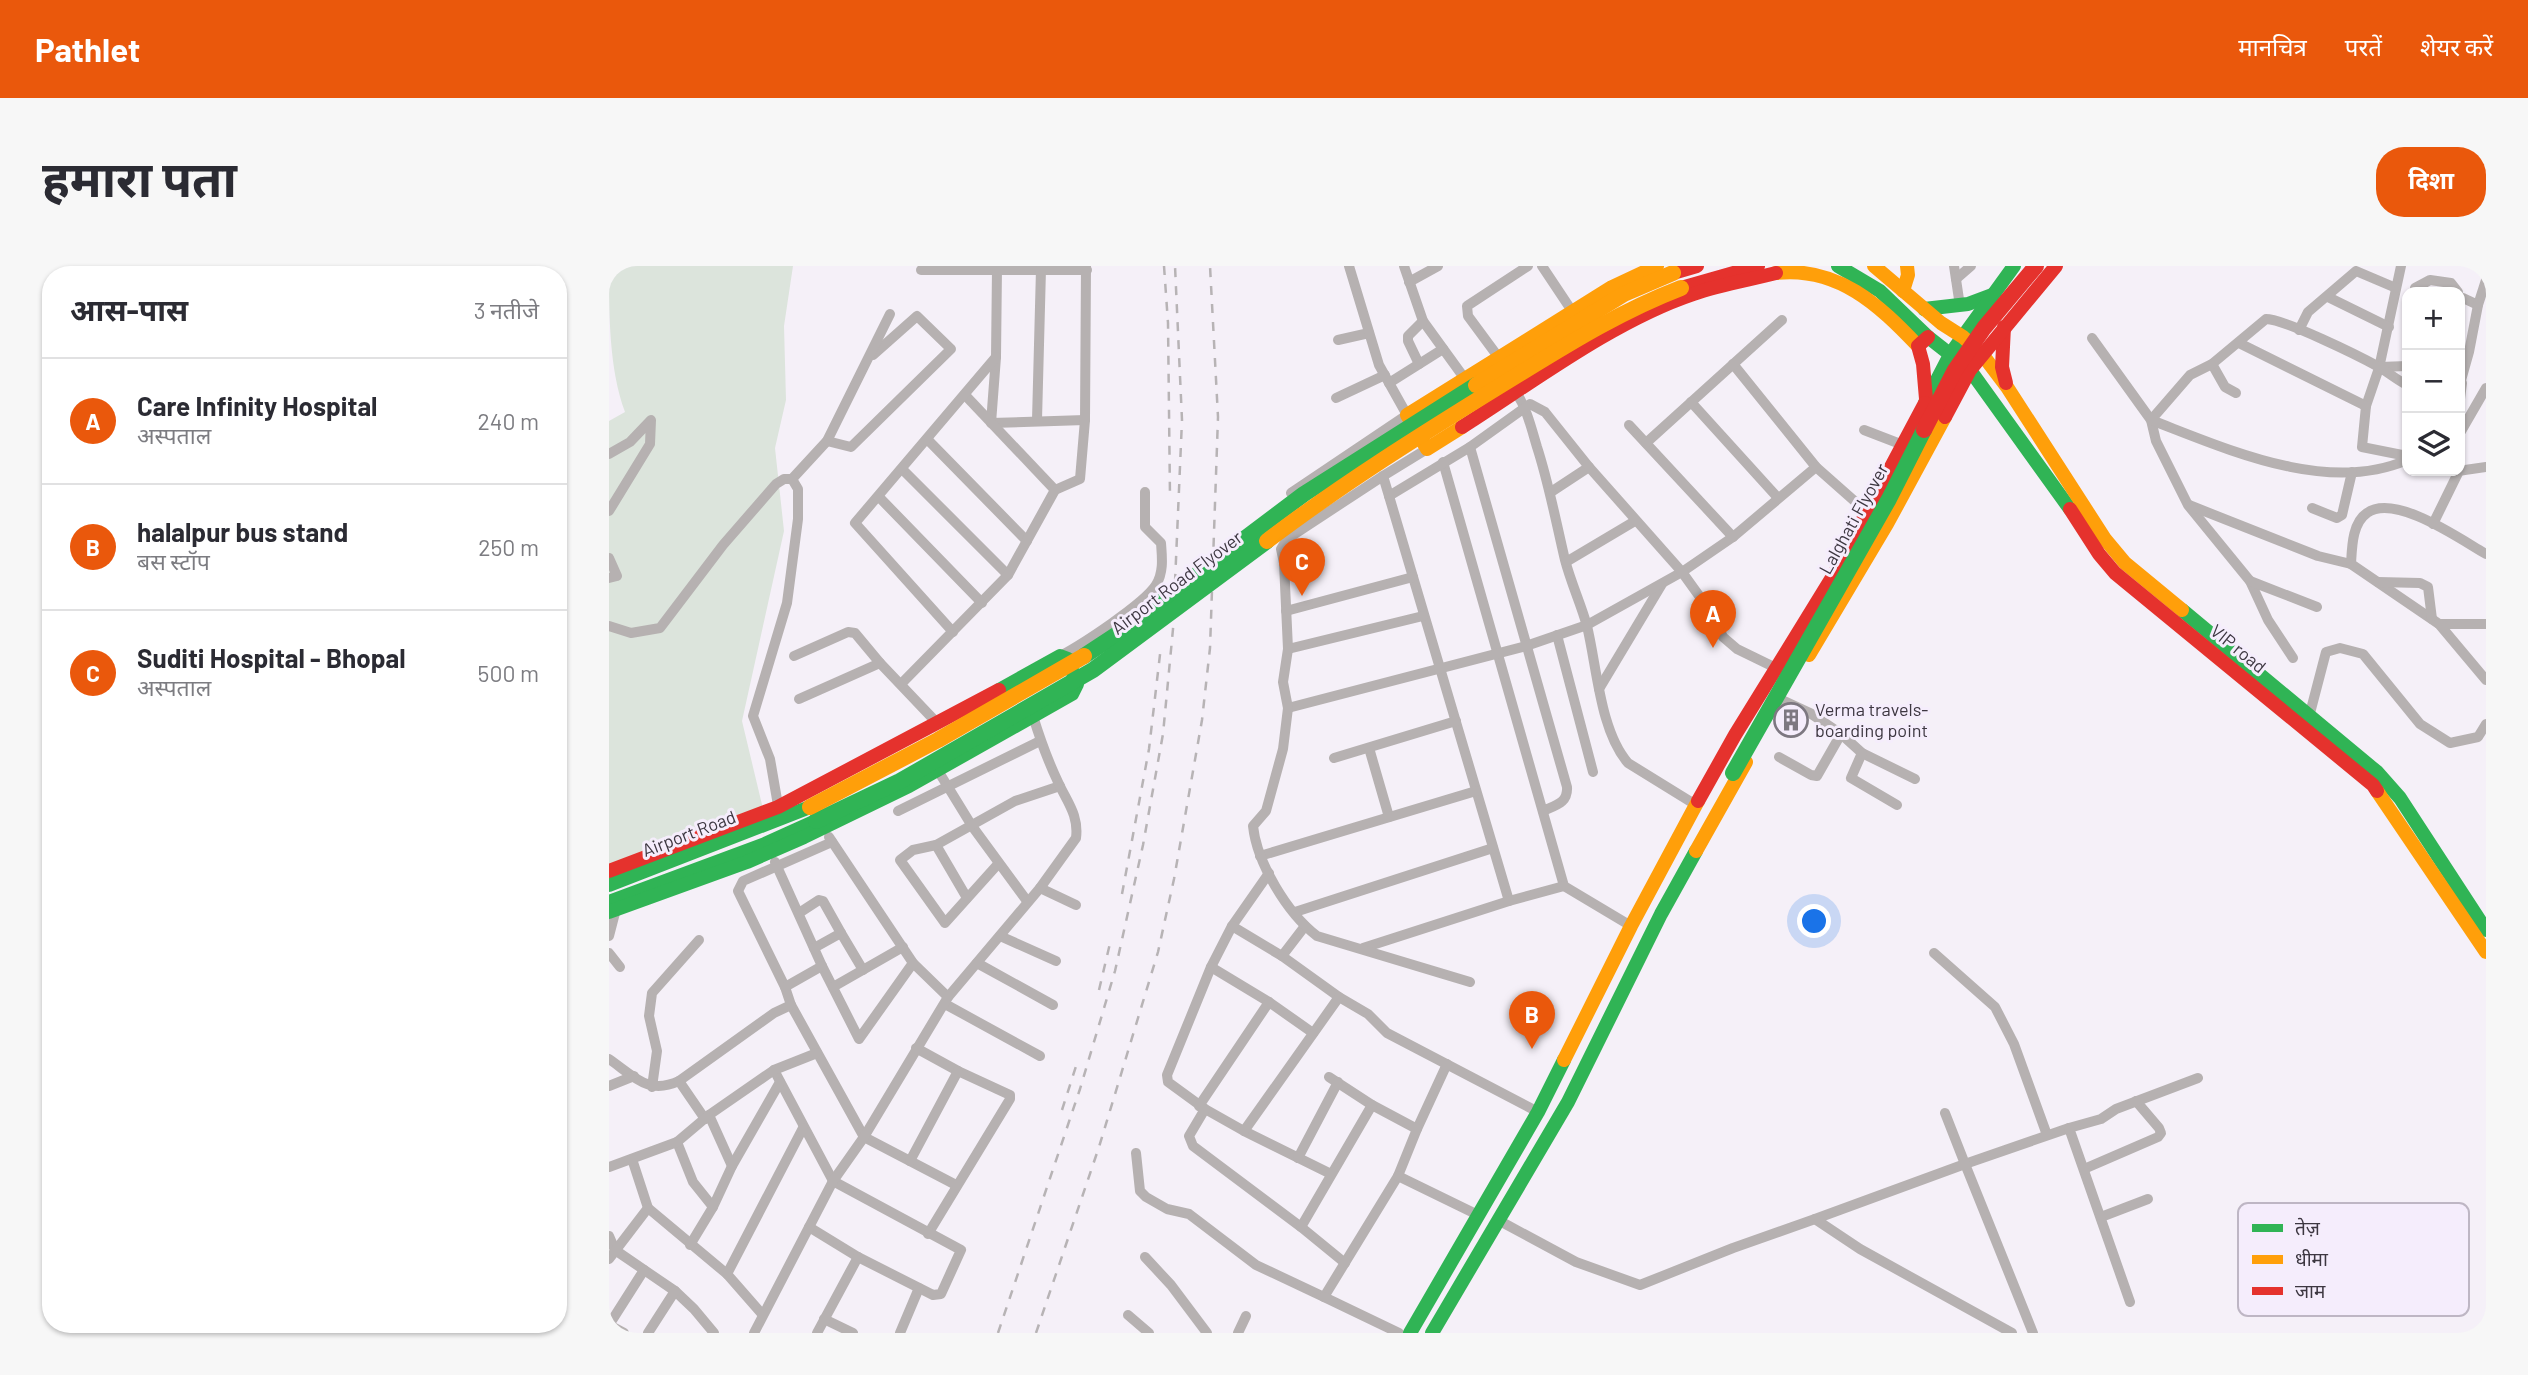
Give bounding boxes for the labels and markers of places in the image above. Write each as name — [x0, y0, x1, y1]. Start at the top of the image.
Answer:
pin: C — [1279, 538, 1325, 596]
pin: A — [1690, 590, 1736, 648]
place label: Verma travels- boarding point — [1815, 698, 1928, 741]
building icon: Verma travels- boarding point — [1772, 701, 1810, 739]
pin: B — [1509, 991, 1555, 1049]

